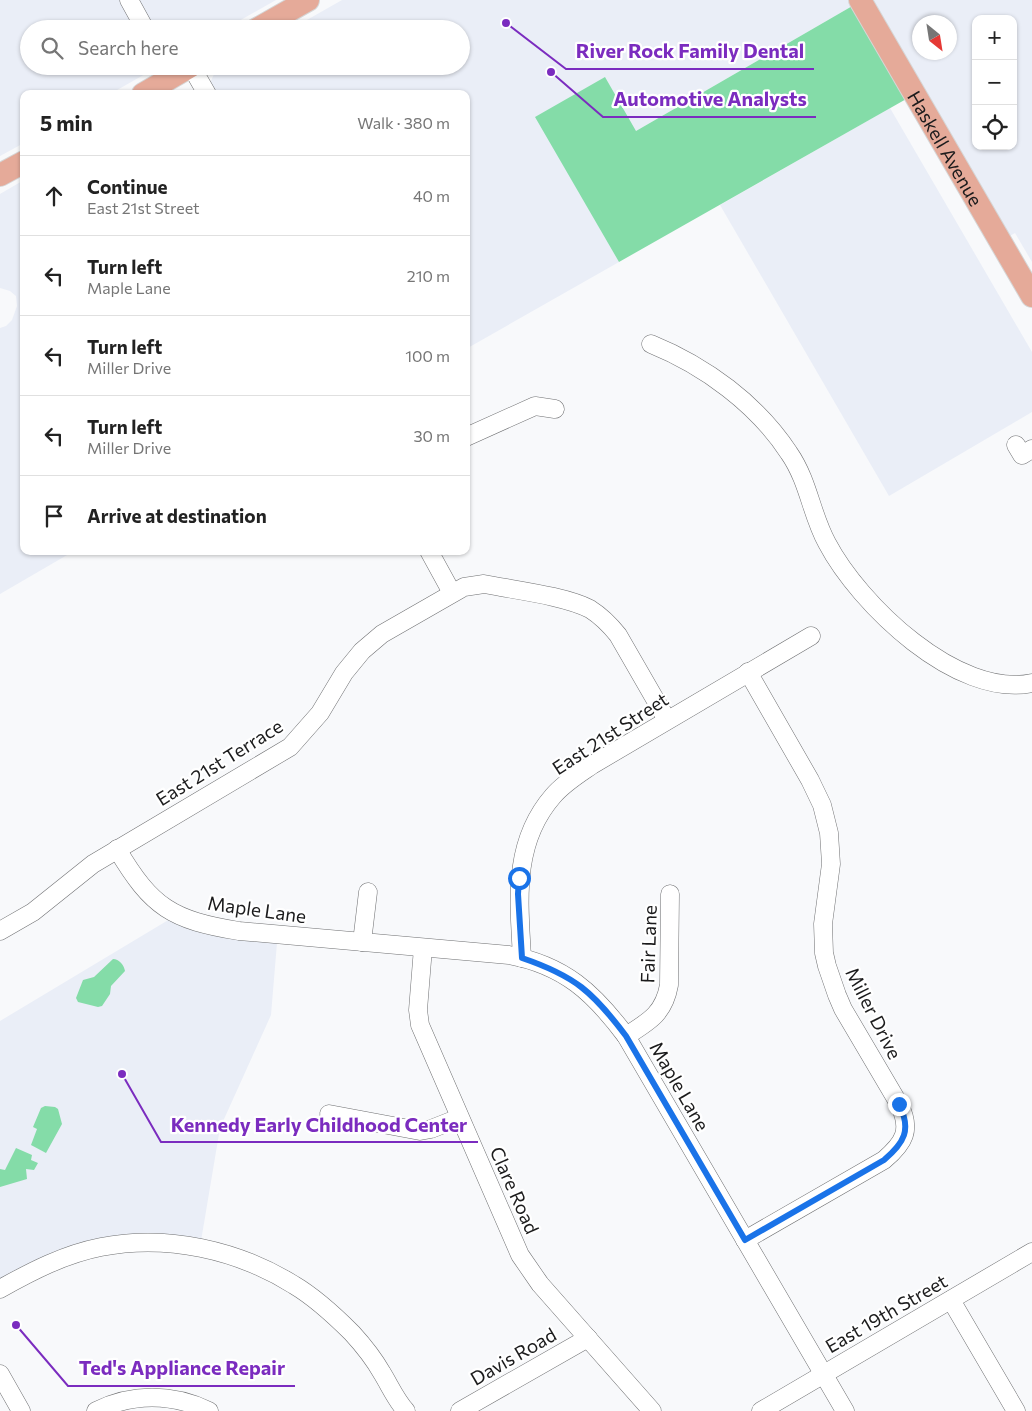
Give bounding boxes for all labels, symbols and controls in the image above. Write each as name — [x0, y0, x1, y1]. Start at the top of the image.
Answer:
north arrow — [912, 15, 957, 60]
map controls — [972, 15, 1017, 150]
button: + — [972, 15, 1017, 60]
search box — [20, 20, 470, 75]
icon: search — [38, 34, 66, 62]
callout: River Rock Family Dental — [566, 34, 814, 69]
text: Search here — [78, 36, 178, 59]
text: River Rock Family Dental — [576, 38, 804, 62]
button: − — [972, 60, 1017, 105]
callout: Automotive Analysts — [603, 82, 816, 117]
text: Automotive Analysts — [613, 86, 807, 110]
street label: Haskell Avenue — [903, 86, 988, 210]
button: locate — [972, 105, 1017, 150]
text: 5 min — [40, 110, 93, 135]
text: Walk · 380 m — [357, 113, 450, 132]
text: Continue — [87, 175, 167, 198]
icon: ahead — [40, 182, 68, 210]
text: 40 m — [413, 186, 450, 205]
text: East 21st Street — [87, 198, 200, 217]
text: Turn left — [87, 255, 162, 278]
icon: left — [40, 262, 68, 290]
text: 210 m — [407, 266, 450, 285]
text: Maple Lane — [87, 278, 171, 297]
text: Turn left — [87, 335, 162, 358]
icon: left — [40, 342, 68, 370]
text: 100 m — [405, 346, 450, 365]
text: Miller Drive — [87, 358, 171, 377]
text: Turn left — [87, 415, 162, 438]
icon: left — [40, 422, 68, 450]
text: 30 m — [413, 426, 450, 445]
text: Miller Drive — [87, 438, 171, 457]
icon: arrive — [40, 502, 68, 530]
text: Arrive at destination — [87, 504, 267, 527]
street label: East 21st Street — [548, 687, 672, 779]
street label: East 21st Terrace — [151, 714, 287, 810]
route start — [508, 867, 531, 890]
street label: Maple Lane — [206, 891, 308, 927]
street label: Fair Lane — [635, 904, 661, 984]
street label: Miller Drive — [841, 963, 907, 1063]
street label: Maple Lane — [645, 1037, 715, 1135]
route end — [888, 1093, 911, 1116]
callout: Kennedy Early Childhood Center — [161, 1107, 478, 1142]
text: Kennedy Early Childhood Center — [171, 1112, 467, 1136]
street label: Clare Road — [486, 1143, 544, 1237]
street label: East 19th Street — [821, 1269, 951, 1357]
street label: Davis Road — [466, 1322, 560, 1390]
callout: Ted's Appliance Repair — [68, 1351, 295, 1386]
text: Ted's Appliance Repair — [79, 1355, 285, 1379]

